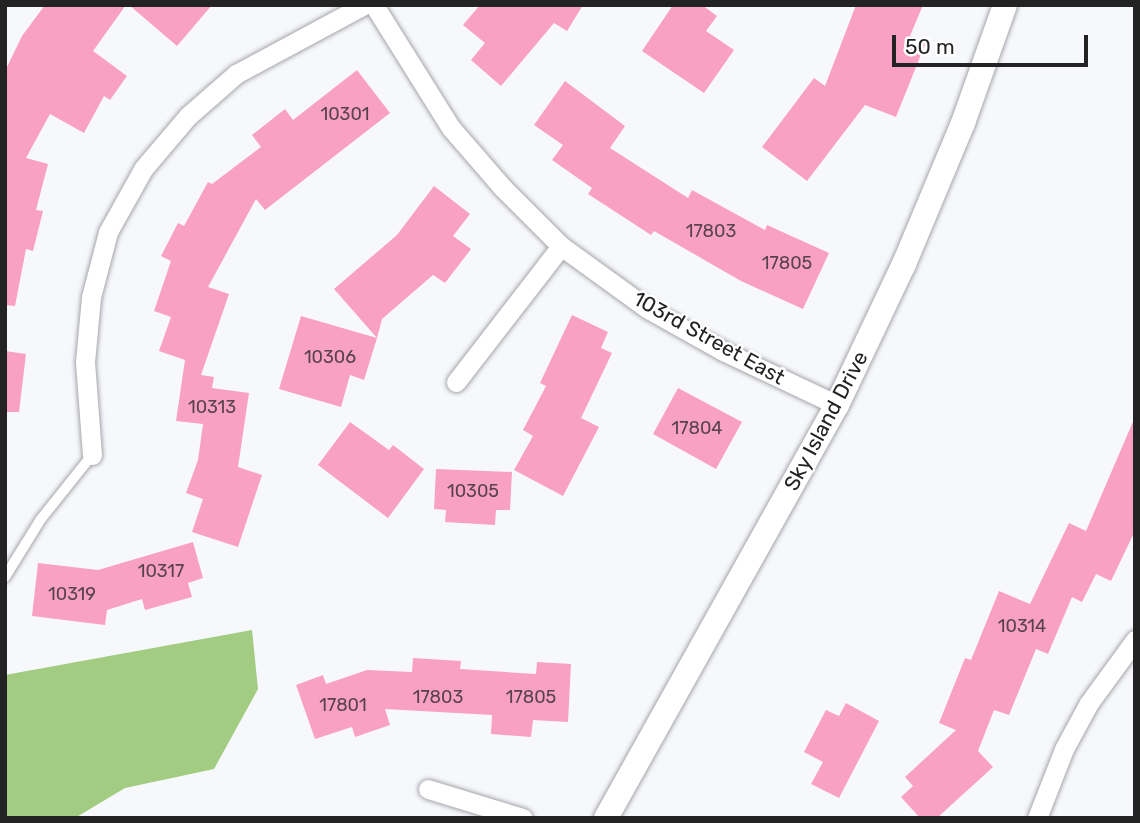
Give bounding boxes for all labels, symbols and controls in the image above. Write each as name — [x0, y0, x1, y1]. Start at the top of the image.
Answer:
scale bar — [895, 21, 1091, 65]
text: 50 m — [905, 34, 955, 59]
house number: 10301 — [320, 103, 370, 125]
house number: 17803 — [686, 220, 736, 242]
house number: 17805 — [762, 252, 812, 274]
street label: 103rd Street East — [629, 286, 789, 390]
house number: 10306 — [304, 346, 356, 368]
street label: Sky Island Drive — [779, 347, 873, 495]
house number: 10313 — [188, 396, 236, 418]
house number: 17804 — [672, 417, 722, 439]
house number: 10305 — [447, 480, 499, 502]
house number: 10317 — [138, 560, 184, 582]
house number: 10319 — [48, 583, 96, 605]
house number: 10314 — [998, 615, 1046, 637]
house number: 17803 — [413, 686, 463, 708]
house number: 17805 — [506, 686, 556, 708]
house number: 17801 — [319, 694, 367, 716]

